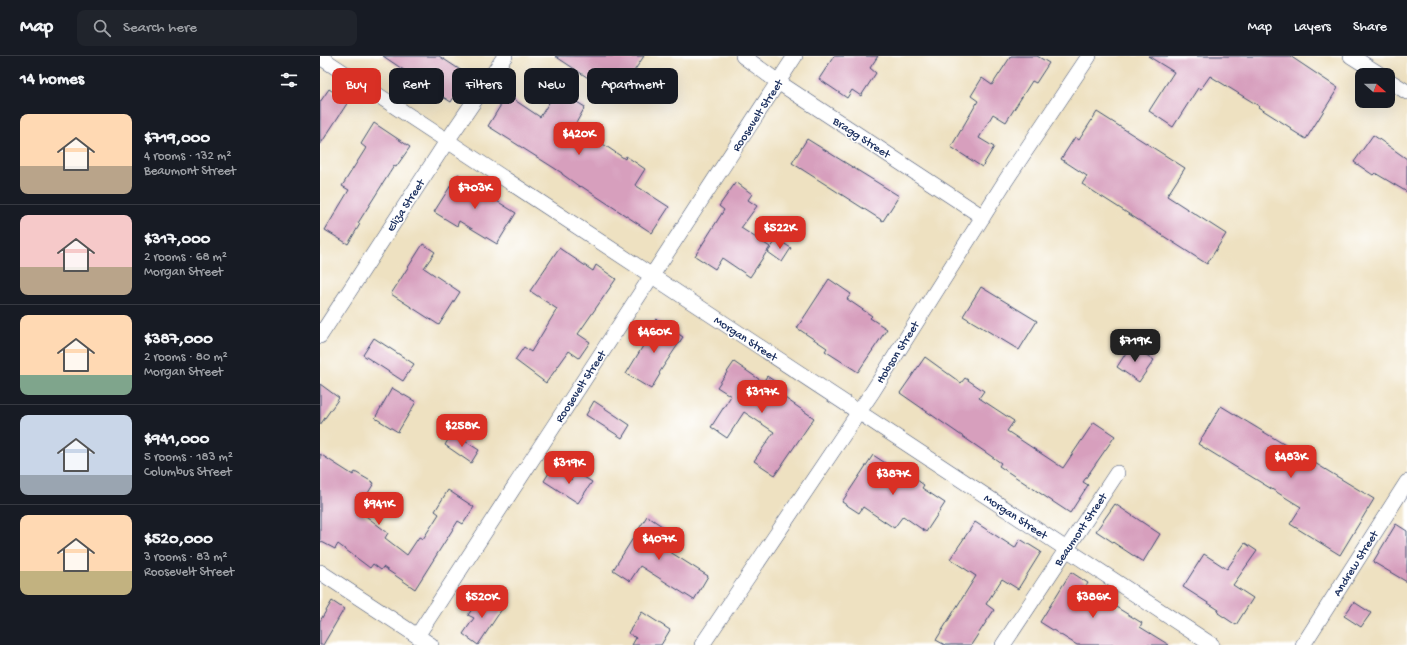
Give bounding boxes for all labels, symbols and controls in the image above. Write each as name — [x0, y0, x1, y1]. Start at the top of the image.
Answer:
search box — [77, 10, 357, 46]
text: Map — [20, 16, 53, 39]
icon: search — [91, 17, 113, 39]
text: Search here — [123, 19, 197, 37]
text: Map — [1248, 19, 1272, 36]
text: Layers — [1294, 19, 1331, 36]
text: Share — [1353, 19, 1387, 36]
chip: Buy — [332, 68, 381, 104]
chip: Rent — [389, 68, 444, 104]
chip: Filters — [452, 68, 516, 104]
chip: New — [524, 68, 579, 104]
chip: Apartment — [587, 68, 678, 104]
north arrow — [1355, 68, 1395, 108]
map controls — [1355, 68, 1395, 108]
icon: filters — [278, 69, 300, 91]
text: 14 homes — [20, 70, 84, 90]
street label: Roosevelt Street — [730, 76, 788, 155]
street label: Bragg Street — [829, 114, 893, 163]
pin: $420K — [551, 122, 607, 156]
text: $420K — [563, 127, 595, 142]
text: $719,000 — [144, 129, 210, 149]
icon: home — [52, 130, 100, 178]
text: 4 rooms · 132 m² — [144, 149, 231, 164]
text: Beaumont Street — [144, 164, 236, 179]
street label: Eliza Street — [385, 176, 429, 235]
pin: $703K — [447, 176, 503, 210]
text: $703K — [458, 181, 492, 196]
pin: $522K — [752, 216, 808, 250]
text: $522K — [764, 221, 796, 236]
text: $317,000 — [144, 230, 210, 250]
icon: home — [52, 231, 100, 279]
text: 2 rooms · 68 m² — [144, 250, 227, 265]
text: Morgan Street — [144, 265, 223, 280]
street label: Morgan Street — [711, 314, 780, 366]
street label: Hobson Street — [874, 318, 924, 387]
pin: $460K — [626, 320, 682, 354]
text: $460K — [637, 325, 671, 340]
pin: $719K — [1107, 329, 1163, 363]
text: $387,000 — [144, 330, 213, 350]
icon: home — [52, 331, 100, 379]
text: $719K — [1119, 334, 1151, 349]
street label: Roosevelt Street — [553, 347, 611, 426]
text: 2 rooms · 80 m² — [144, 350, 228, 365]
text: Morgan Street — [144, 365, 223, 380]
pin: $317K — [734, 380, 790, 414]
text: $317K — [746, 385, 778, 400]
pin: $258K — [434, 414, 490, 448]
text: $258K — [445, 419, 479, 434]
text: $941,000 — [144, 430, 209, 450]
icon: home — [52, 431, 100, 479]
pin: $483K — [1263, 445, 1319, 479]
text: 5 rooms · 183 m² — [144, 450, 233, 465]
text: $483K — [1274, 450, 1308, 465]
pin: $319K — [541, 451, 597, 485]
text: $319K — [553, 456, 585, 471]
pin: $387K — [865, 462, 921, 496]
text: Columbus Street — [144, 465, 231, 480]
text: $387K — [876, 467, 910, 482]
street label: Beaumont Street — [1052, 490, 1112, 570]
pin: $941K — [351, 492, 407, 526]
street label: Morgan Street — [981, 492, 1050, 544]
text: $941K — [364, 497, 394, 512]
pin: $407K — [631, 527, 687, 561]
street label: Andrew Street — [1331, 528, 1383, 599]
text: $520,000 — [144, 530, 213, 550]
icon: home — [52, 531, 100, 579]
text: $407K — [642, 532, 676, 547]
text: 3 rooms · 83 m² — [144, 550, 228, 565]
text: Roosevelt Street — [144, 565, 234, 580]
pin: $520K — [454, 585, 510, 619]
pin: $386K — [1065, 585, 1121, 619]
text: $520K — [465, 590, 499, 605]
text: $386K — [1076, 590, 1110, 605]

